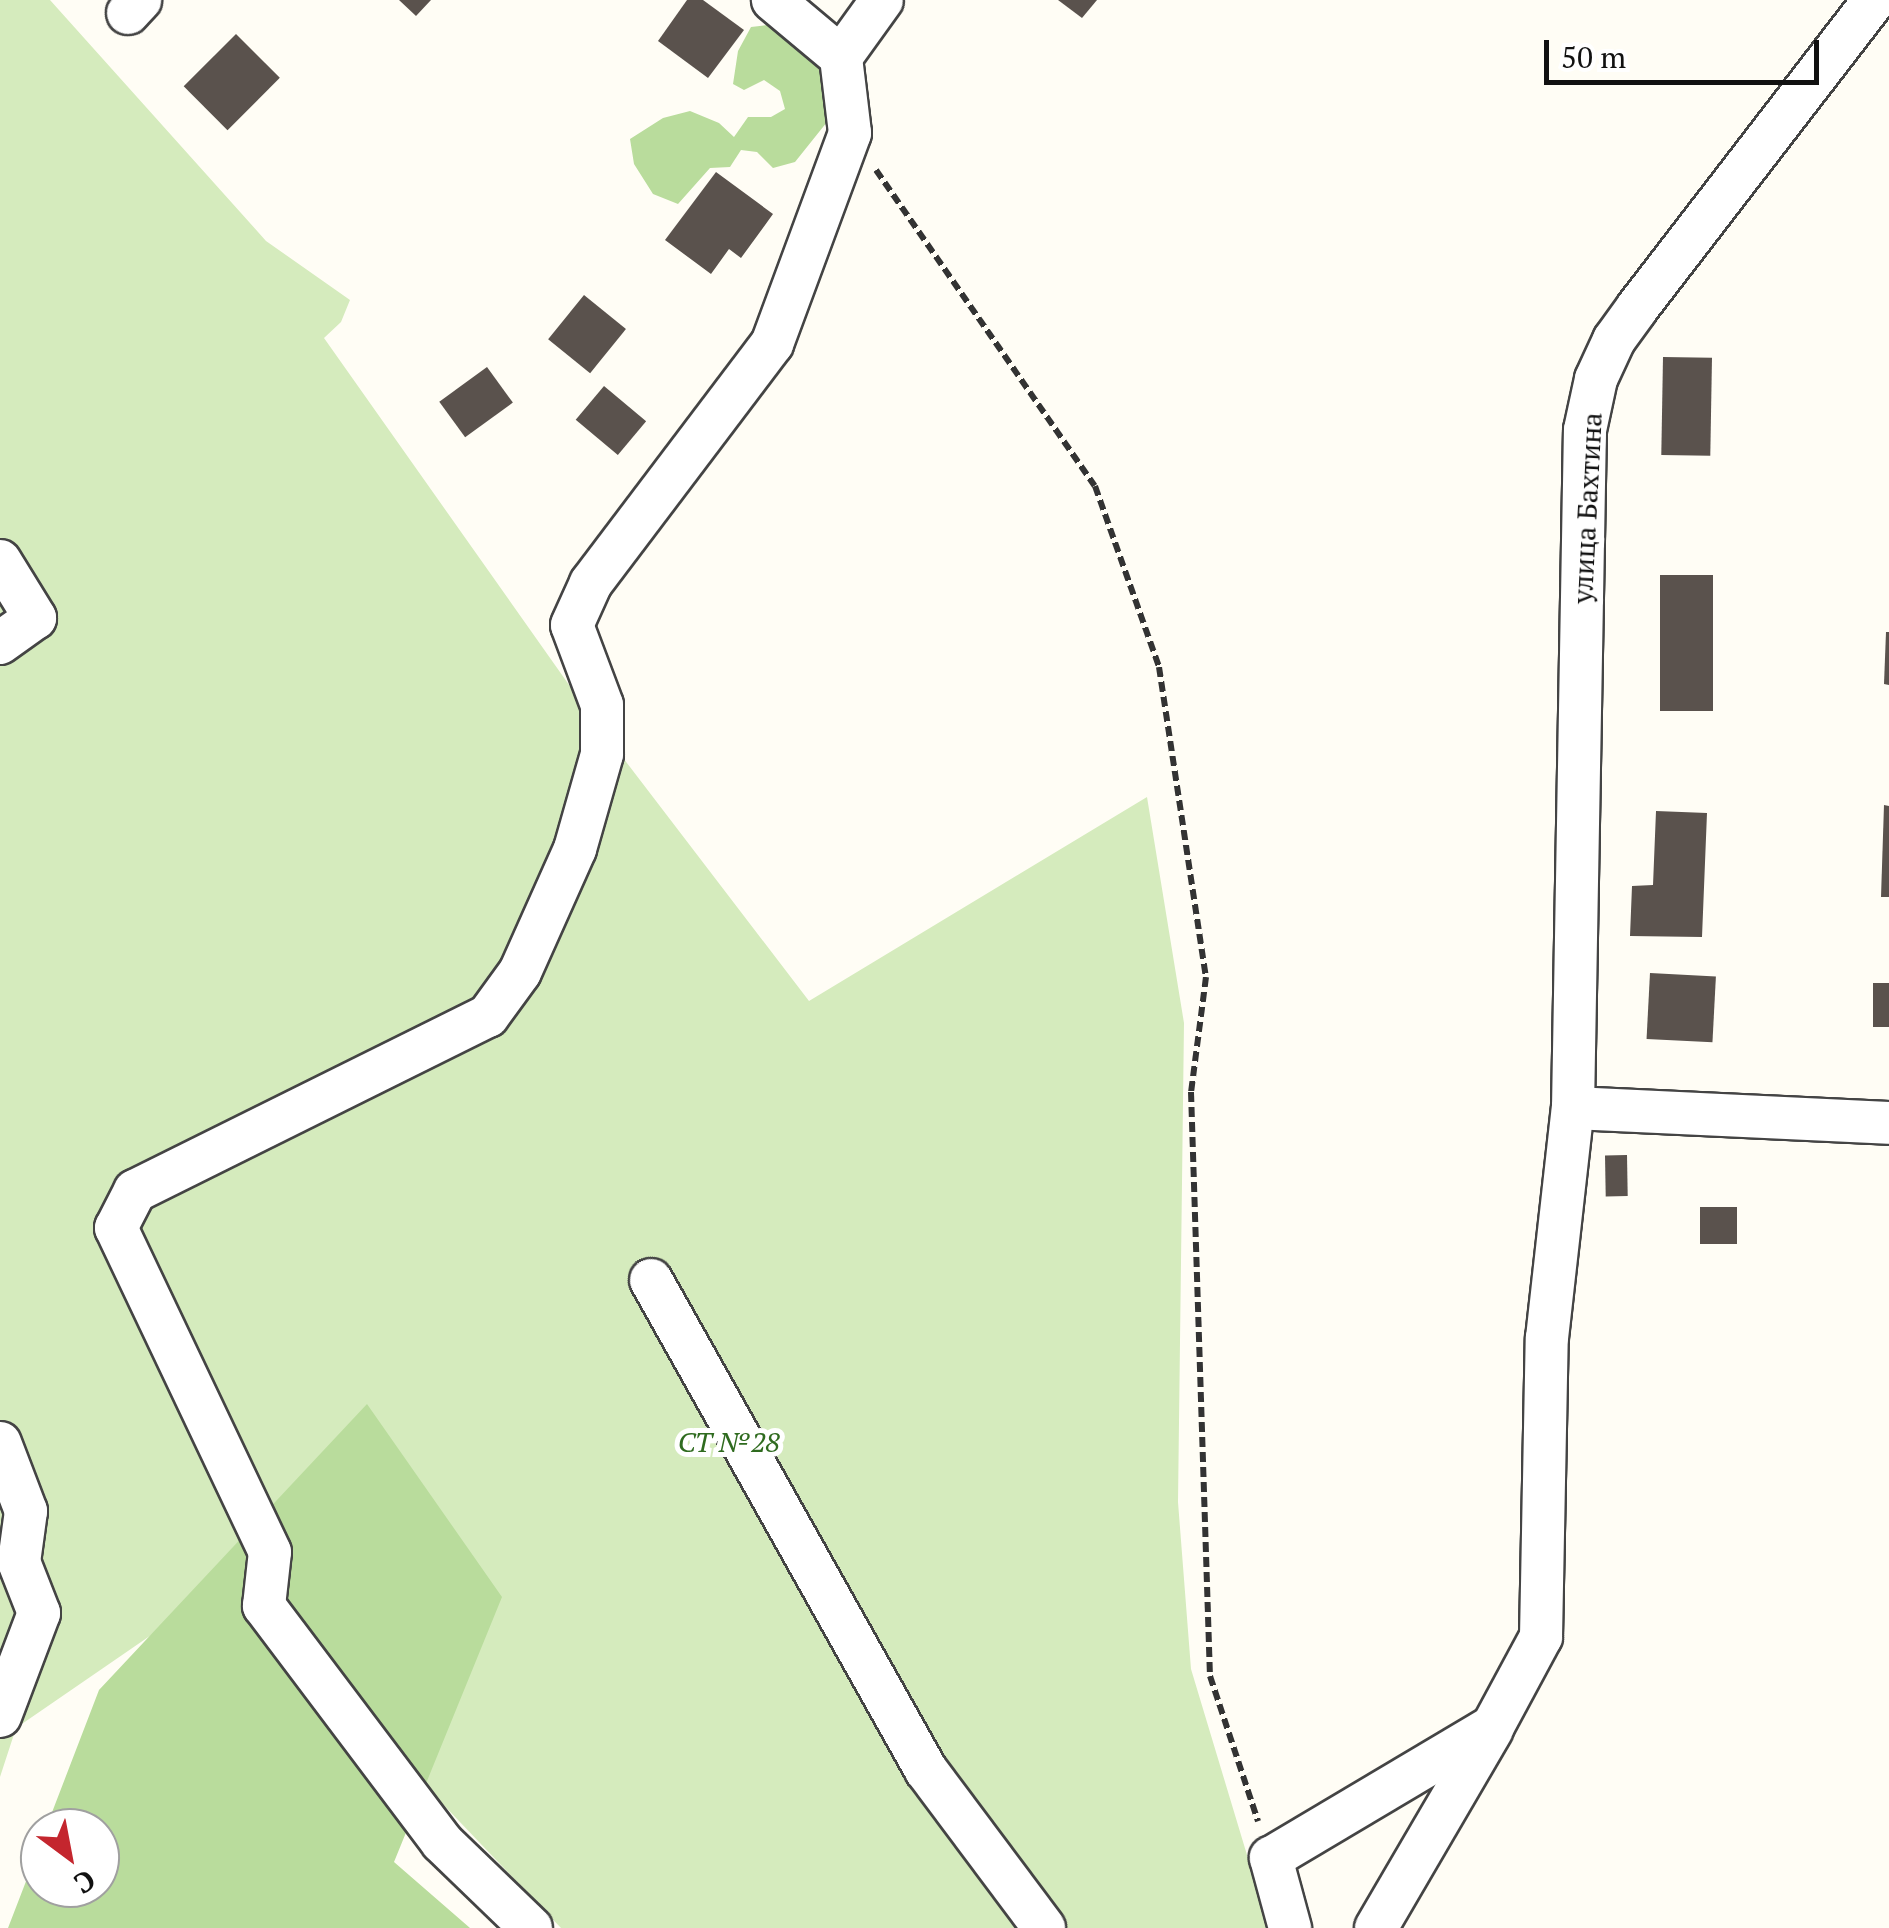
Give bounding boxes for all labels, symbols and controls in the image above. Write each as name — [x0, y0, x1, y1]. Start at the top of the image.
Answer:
scale bar — [1549, 20, 1824, 82]
text: 50 m — [1561, 37, 1626, 77]
street label: улица Бахтина — [1565, 412, 1609, 604]
park label: СТ №28 — [678, 1425, 780, 1459]
north arrow — [20, 1808, 120, 1908]
text: С — [68, 1862, 103, 1903]

